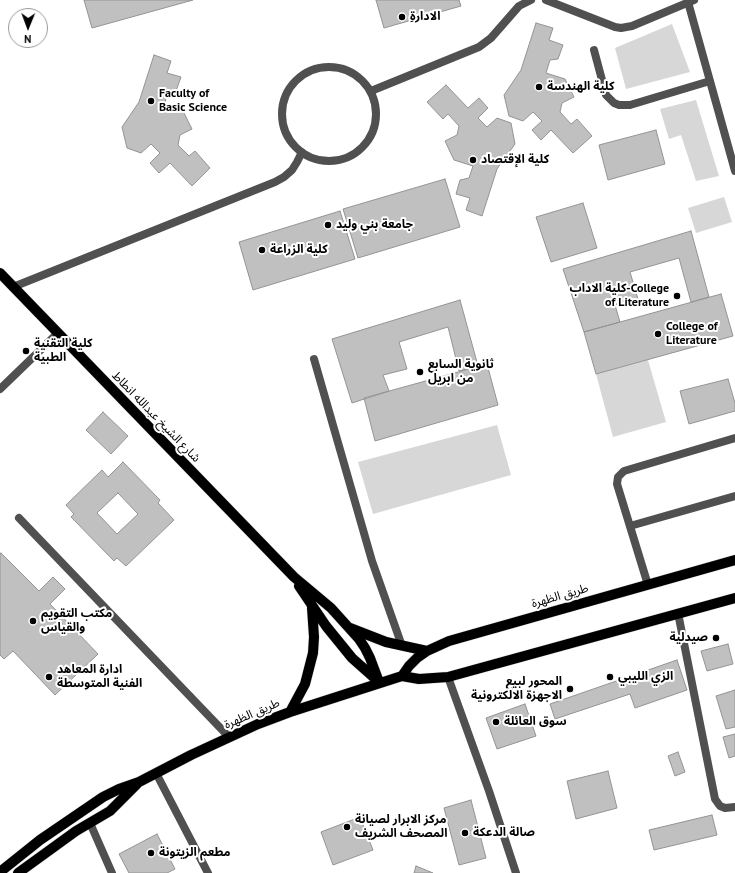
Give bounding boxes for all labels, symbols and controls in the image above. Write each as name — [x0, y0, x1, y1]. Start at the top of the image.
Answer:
north arrow — [8, 8, 48, 48]
place label: ِالادارة — [410, 10, 440, 24]
marker: ِالادارة — [397, 12, 407, 22]
text: N — [24, 32, 32, 46]
place label: كلية الهندسة — [547, 80, 614, 94]
marker: كلية الهندسة — [534, 82, 544, 92]
place label: Faculty of Basic Science — [159, 87, 227, 115]
marker: Faculty of Basic Science — [146, 96, 156, 106]
place label: كلية الإقتصاد — [481, 153, 549, 167]
marker: كلية الإقتصاد — [468, 155, 478, 165]
place label: جامعة بني وليد — [336, 218, 413, 232]
marker: جامعة بني وليد — [323, 220, 333, 230]
place label: كلية الزراعة — [270, 243, 328, 257]
marker: كلية الزراعة — [257, 245, 267, 255]
place label: كلية الاداب-College of Literature — [570, 282, 669, 310]
marker: كلية الاداب-College of Literature — [672, 291, 682, 301]
place label: College of Literature — [666, 320, 718, 348]
marker: College of Literature — [653, 329, 663, 339]
place label: كلية التقنية الطبية — [34, 337, 92, 365]
marker: كلية التقنية الطبية — [21, 346, 31, 356]
place label: ثانوية السابع من ابريل — [428, 358, 494, 386]
marker: ثانوية السابع من ابريل — [415, 367, 425, 377]
street label: شارع الشيخ عبدالله انطاط — [109, 369, 203, 465]
street label: طريق الظهرة — [530, 581, 590, 611]
place label: مكتب التقويم والقياس — [41, 607, 112, 635]
marker: مكتب التقويم والقياس — [28, 616, 38, 626]
place label: صيدلية — [669, 631, 708, 645]
marker: صيدلية — [711, 633, 721, 643]
place label: ادارة المعاهد الفنية المتوسطة — [57, 663, 142, 691]
place label: الزي الليبي — [618, 670, 673, 684]
marker: ادارة المعاهد الفنية المتوسطة — [44, 672, 54, 682]
marker: الزي الليبي — [605, 672, 615, 682]
place label: المحور لبيع الاجهزة الالكترونية — [471, 675, 562, 703]
marker: المحور لبيع الاجهزة الالكترونية — [565, 684, 575, 694]
street label: طريق الظهرة — [222, 696, 282, 732]
place label: سوق العائلة — [504, 715, 567, 729]
marker: سوق العائلة — [491, 717, 501, 727]
place label: مركز الابرار لصيانة المصحف الشريف — [355, 813, 447, 841]
marker: مركز الابرار لصيانة المصحف الشريف — [342, 822, 352, 832]
place label: صالة الدعكة — [473, 826, 535, 840]
marker: صالة الدعكة — [460, 828, 470, 838]
place label: مطعم الزيتونة — [159, 846, 231, 860]
marker: مطعم الزيتونة — [146, 848, 156, 858]

